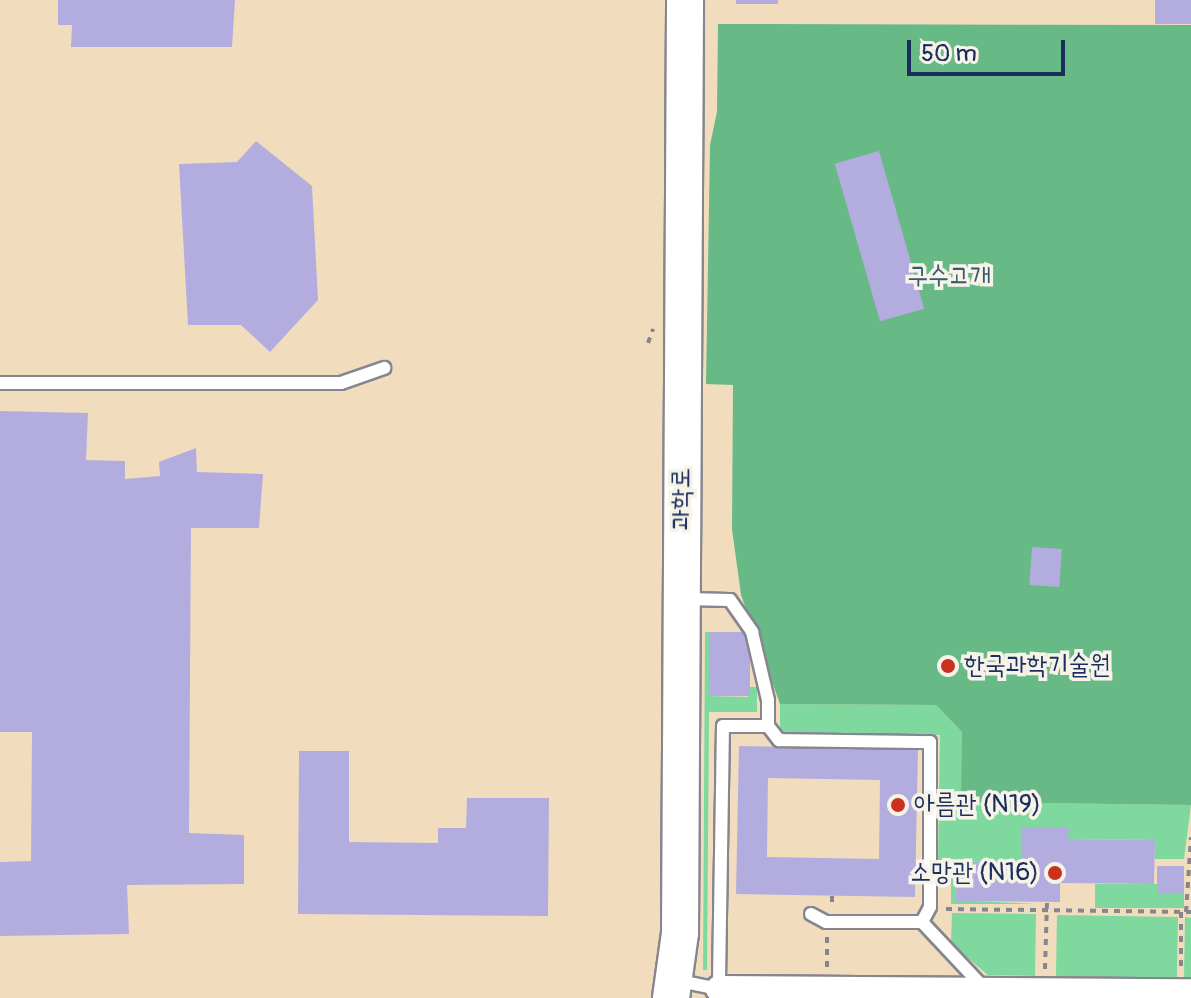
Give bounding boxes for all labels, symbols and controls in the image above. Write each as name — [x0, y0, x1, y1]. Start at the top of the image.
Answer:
scale bar — [911, 24, 1069, 74]
text: 50 m — [921, 39, 977, 68]
park label: 구수고개 — [907, 261, 991, 293]
street label: 과학로 — [666, 468, 698, 530]
place label: 한국과학기술원 — [964, 650, 1110, 682]
marker: 한국과학기술원 — [939, 657, 957, 675]
place label: 아름관 (N19) — [914, 789, 1041, 821]
marker: 아름관 (N19) — [889, 796, 907, 814]
place label: 소망관 (N16) — [910, 857, 1039, 889]
marker: 소망관 (N16) — [1046, 864, 1064, 882]

